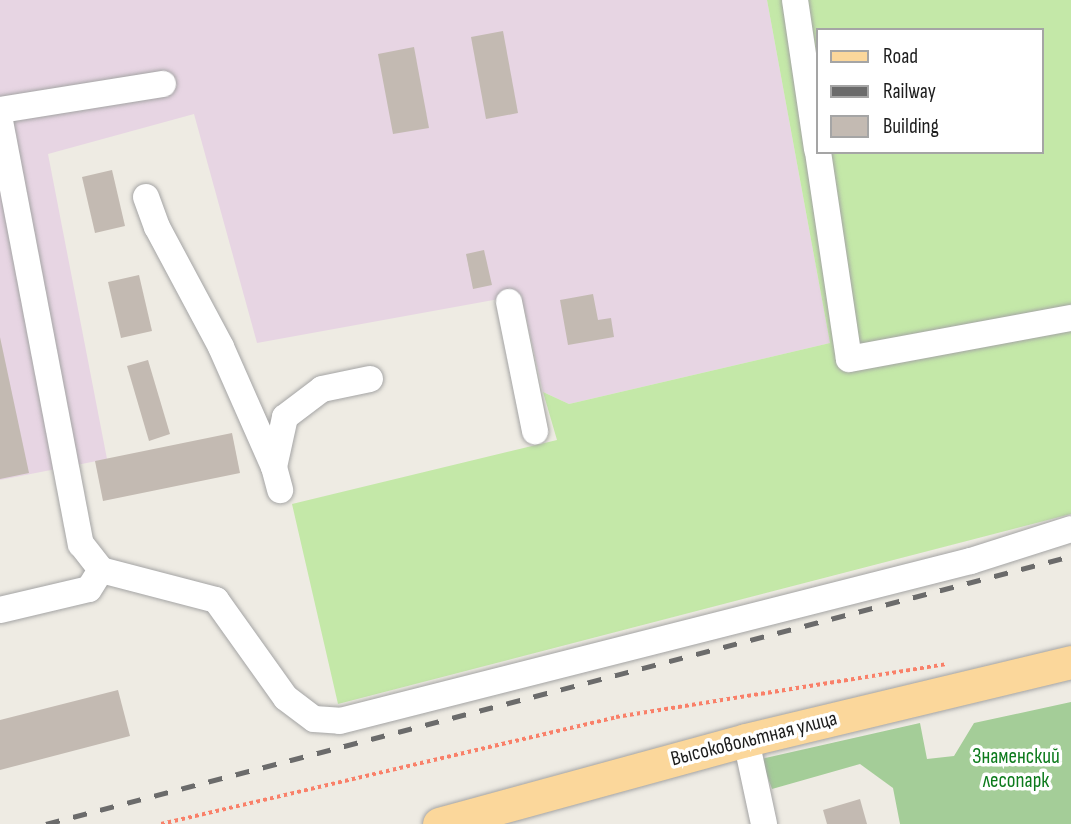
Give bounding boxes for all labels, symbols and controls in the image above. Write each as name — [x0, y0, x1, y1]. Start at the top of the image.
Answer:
legend — [816, 28, 1043, 154]
text: Road — [883, 44, 918, 69]
text: Railway — [883, 79, 936, 104]
text: Building — [883, 114, 939, 139]
street label: Высоковольтная улица — [668, 706, 840, 772]
park label: Знаменский лесопарк — [972, 744, 1060, 794]

